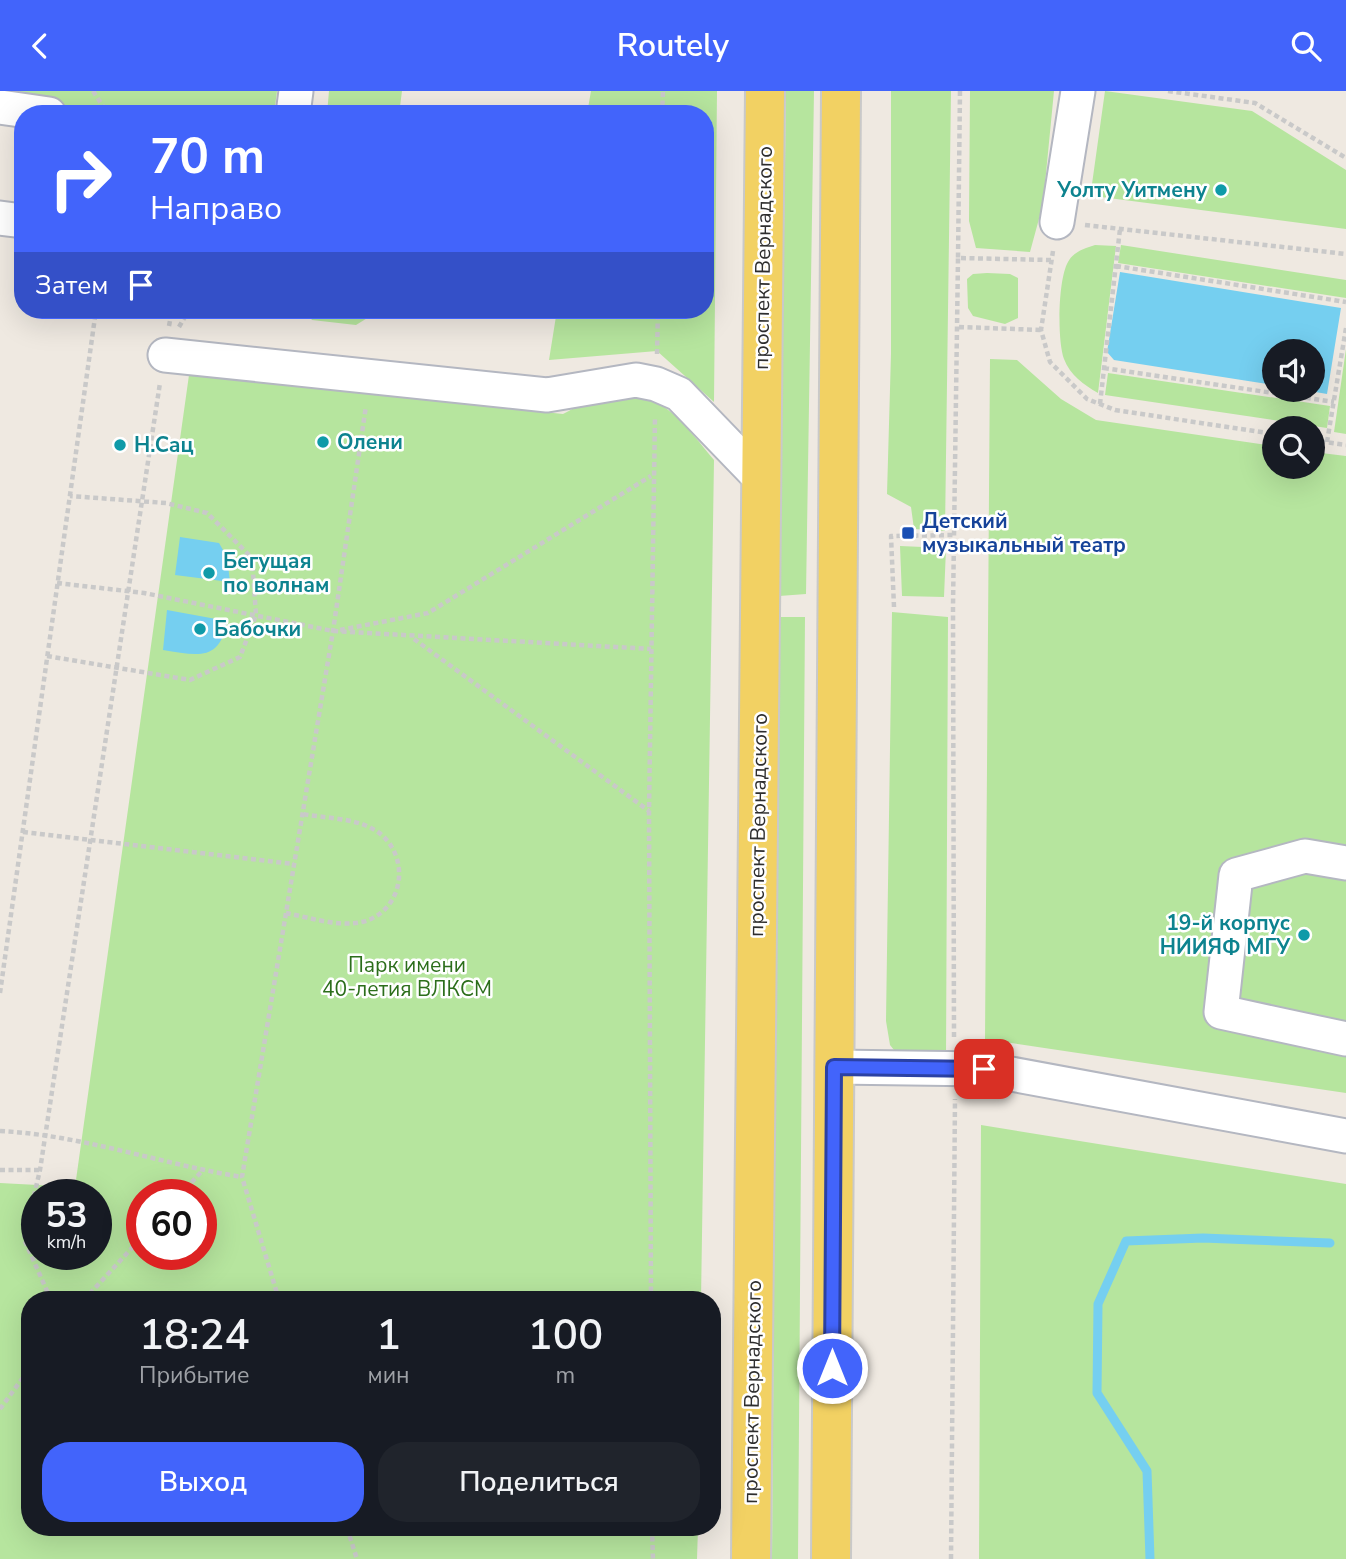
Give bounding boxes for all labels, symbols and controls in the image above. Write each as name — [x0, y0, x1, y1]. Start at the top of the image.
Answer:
text: Routely — [617, 24, 729, 67]
icon: back — [21, 27, 59, 65]
icon: search — [1287, 27, 1325, 65]
text: 70 m — [150, 123, 265, 190]
icon: right — [35, 133, 126, 224]
street label: проспект Вернадского — [747, 146, 779, 370]
place label: Уолту Уитмену — [1056, 176, 1208, 204]
marker: Уолту Уитмену — [1213, 182, 1229, 198]
text: Направо — [150, 187, 282, 230]
icon: arrive — [122, 266, 160, 304]
text: Затем — [35, 268, 108, 303]
map controls — [1262, 339, 1325, 479]
button: sound — [1262, 339, 1325, 402]
button: search — [1262, 416, 1325, 479]
place label: Олени — [337, 428, 403, 456]
place label: Н.Сац — [134, 431, 194, 459]
marker: Олени — [315, 434, 331, 450]
marker: Н.Сац — [112, 437, 128, 453]
place label: Детский музыкальный театр — [922, 507, 1126, 559]
marker: Детский музыкальный театр — [900, 525, 916, 541]
place label: Бегущая по волнам — [223, 547, 329, 599]
marker: Бегущая по волнам — [201, 565, 217, 581]
place label: Бабочки — [214, 615, 301, 643]
marker: Бабочки — [192, 621, 208, 637]
street label: проспект Вернадского — [742, 713, 774, 937]
place label: 19-й корпус НИИЯФ МГУ — [1160, 909, 1291, 961]
marker: 19-й корпус НИИЯФ МГУ — [1296, 927, 1312, 943]
park label: Парк имени 40-летия ВЛКСМ — [322, 951, 492, 1003]
pin — [954, 1039, 1014, 1099]
icon: arrive — [965, 1050, 1003, 1088]
speed limit sign: 60 — [126, 1179, 217, 1270]
text: 53 — [45, 1192, 88, 1239]
text: km/h — [47, 1230, 86, 1254]
street label: проспект Вернадского — [736, 1280, 768, 1504]
text: 18:24 — [139, 1307, 250, 1364]
text: 1 — [376, 1307, 401, 1364]
text: 100 — [527, 1307, 603, 1364]
position arrow — [795, 1331, 869, 1405]
text: Прибытие — [139, 1360, 249, 1391]
text: мин — [368, 1360, 410, 1391]
text: m — [555, 1360, 575, 1391]
button: Выход — [42, 1442, 364, 1522]
button: Поделиться — [378, 1442, 700, 1522]

